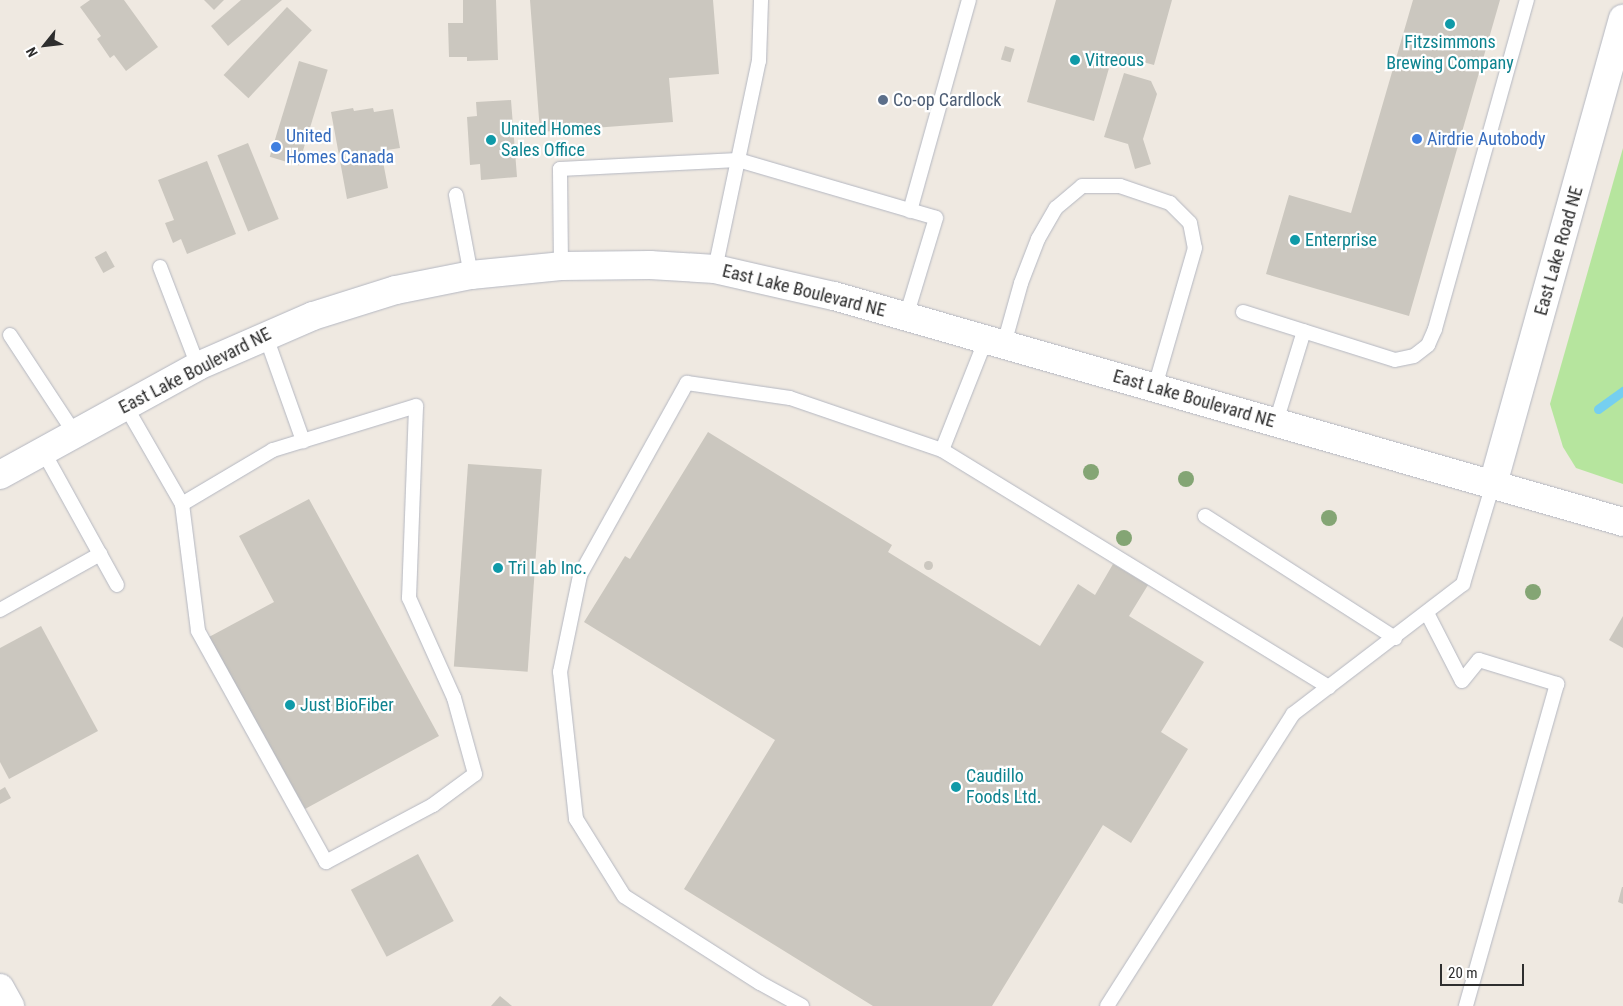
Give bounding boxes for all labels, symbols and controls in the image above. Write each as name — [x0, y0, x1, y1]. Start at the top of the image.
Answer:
marker: Fitzsimmons Brewing Company — [1444, 18, 1456, 30]
north arrow — [20, 20, 70, 70]
place label: Fitzsimmons Brewing Company — [1386, 32, 1514, 74]
text: N — [23, 45, 41, 60]
place label: Vitreous — [1085, 49, 1144, 71]
marker: Vitreous — [1069, 54, 1081, 66]
place label: Co-op Cardlock — [893, 89, 1001, 111]
marker: Co-op Cardlock — [877, 94, 889, 106]
place label: United Homes Sales Office — [501, 119, 601, 162]
place label: United Homes Canada — [286, 126, 394, 168]
place label: Airdrie Autobody — [1427, 128, 1545, 150]
marker: Airdrie Autobody — [1411, 133, 1423, 145]
marker: United Homes Sales Office — [485, 134, 497, 146]
marker: United Homes Canada — [270, 141, 282, 153]
street label: East Lake Road NE — [1530, 184, 1588, 318]
place label: Enterprise — [1305, 229, 1377, 251]
marker: Enterprise — [1289, 234, 1301, 246]
street label: East Lake Boulevard NE — [720, 260, 888, 322]
street label: East Lake Boulevard NE — [115, 323, 275, 419]
street label: East Lake Boulevard NE — [1110, 366, 1278, 432]
place label: Tri Lab Inc. — [508, 557, 587, 579]
marker: Tri Lab Inc. — [492, 562, 504, 574]
place label: Just BioFiber — [300, 694, 394, 716]
marker: Just BioFiber — [284, 699, 296, 711]
place label: Caudillo Foods Ltd. — [966, 766, 1041, 809]
marker: Caudillo Foods Ltd. — [950, 781, 962, 793]
scale bar — [1443, 954, 1527, 986]
text: 20 m — [1448, 964, 1478, 982]

